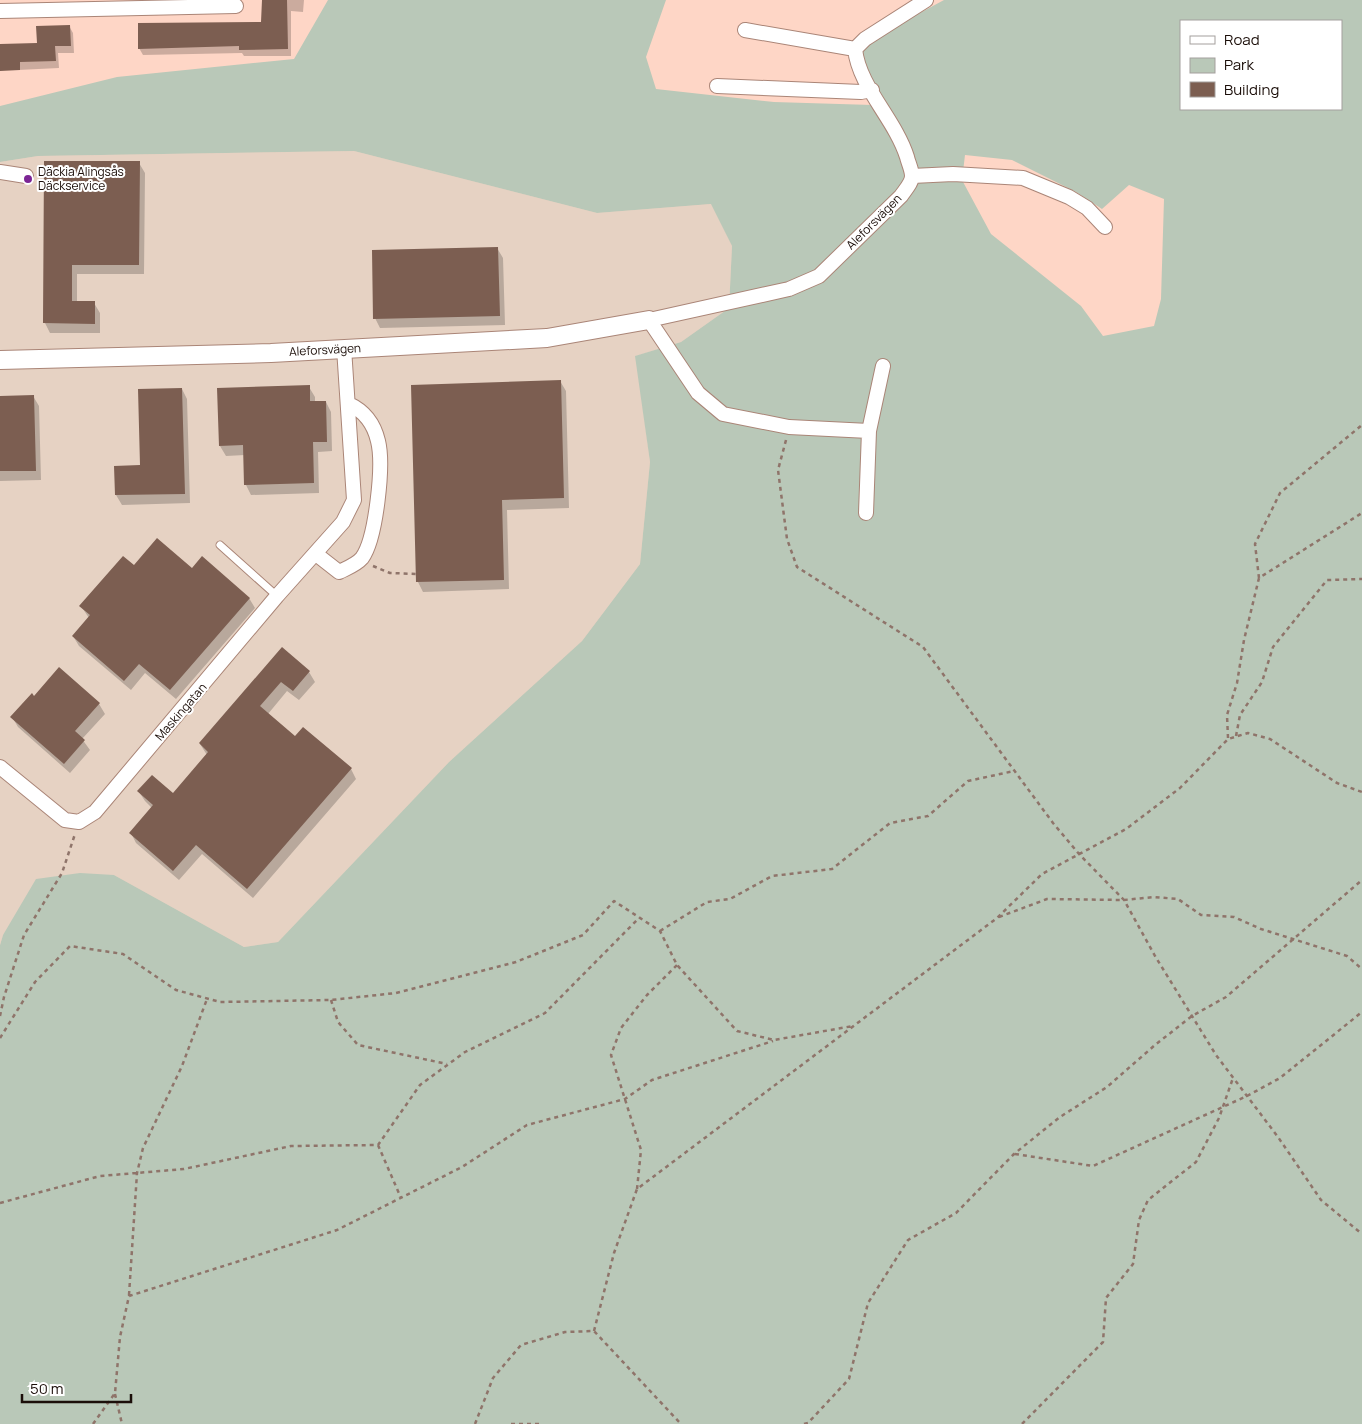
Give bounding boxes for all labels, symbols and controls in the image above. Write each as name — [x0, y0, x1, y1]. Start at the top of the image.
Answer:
legend — [1180, 20, 1342, 110]
text: Road — [1224, 29, 1260, 50]
text: Park — [1224, 54, 1254, 75]
text: Building — [1224, 79, 1279, 100]
place label: Däckia Alingsås Däckservice — [38, 163, 124, 194]
marker: Däckia Alingsås Däckservice — [22, 173, 34, 185]
street label: Aleforsvägen — [842, 190, 905, 253]
street label: Aleforsvägen — [289, 339, 361, 360]
street label: Maskingatan — [151, 679, 210, 744]
scale bar — [22, 1372, 131, 1404]
text: 50 m — [30, 1378, 64, 1399]

